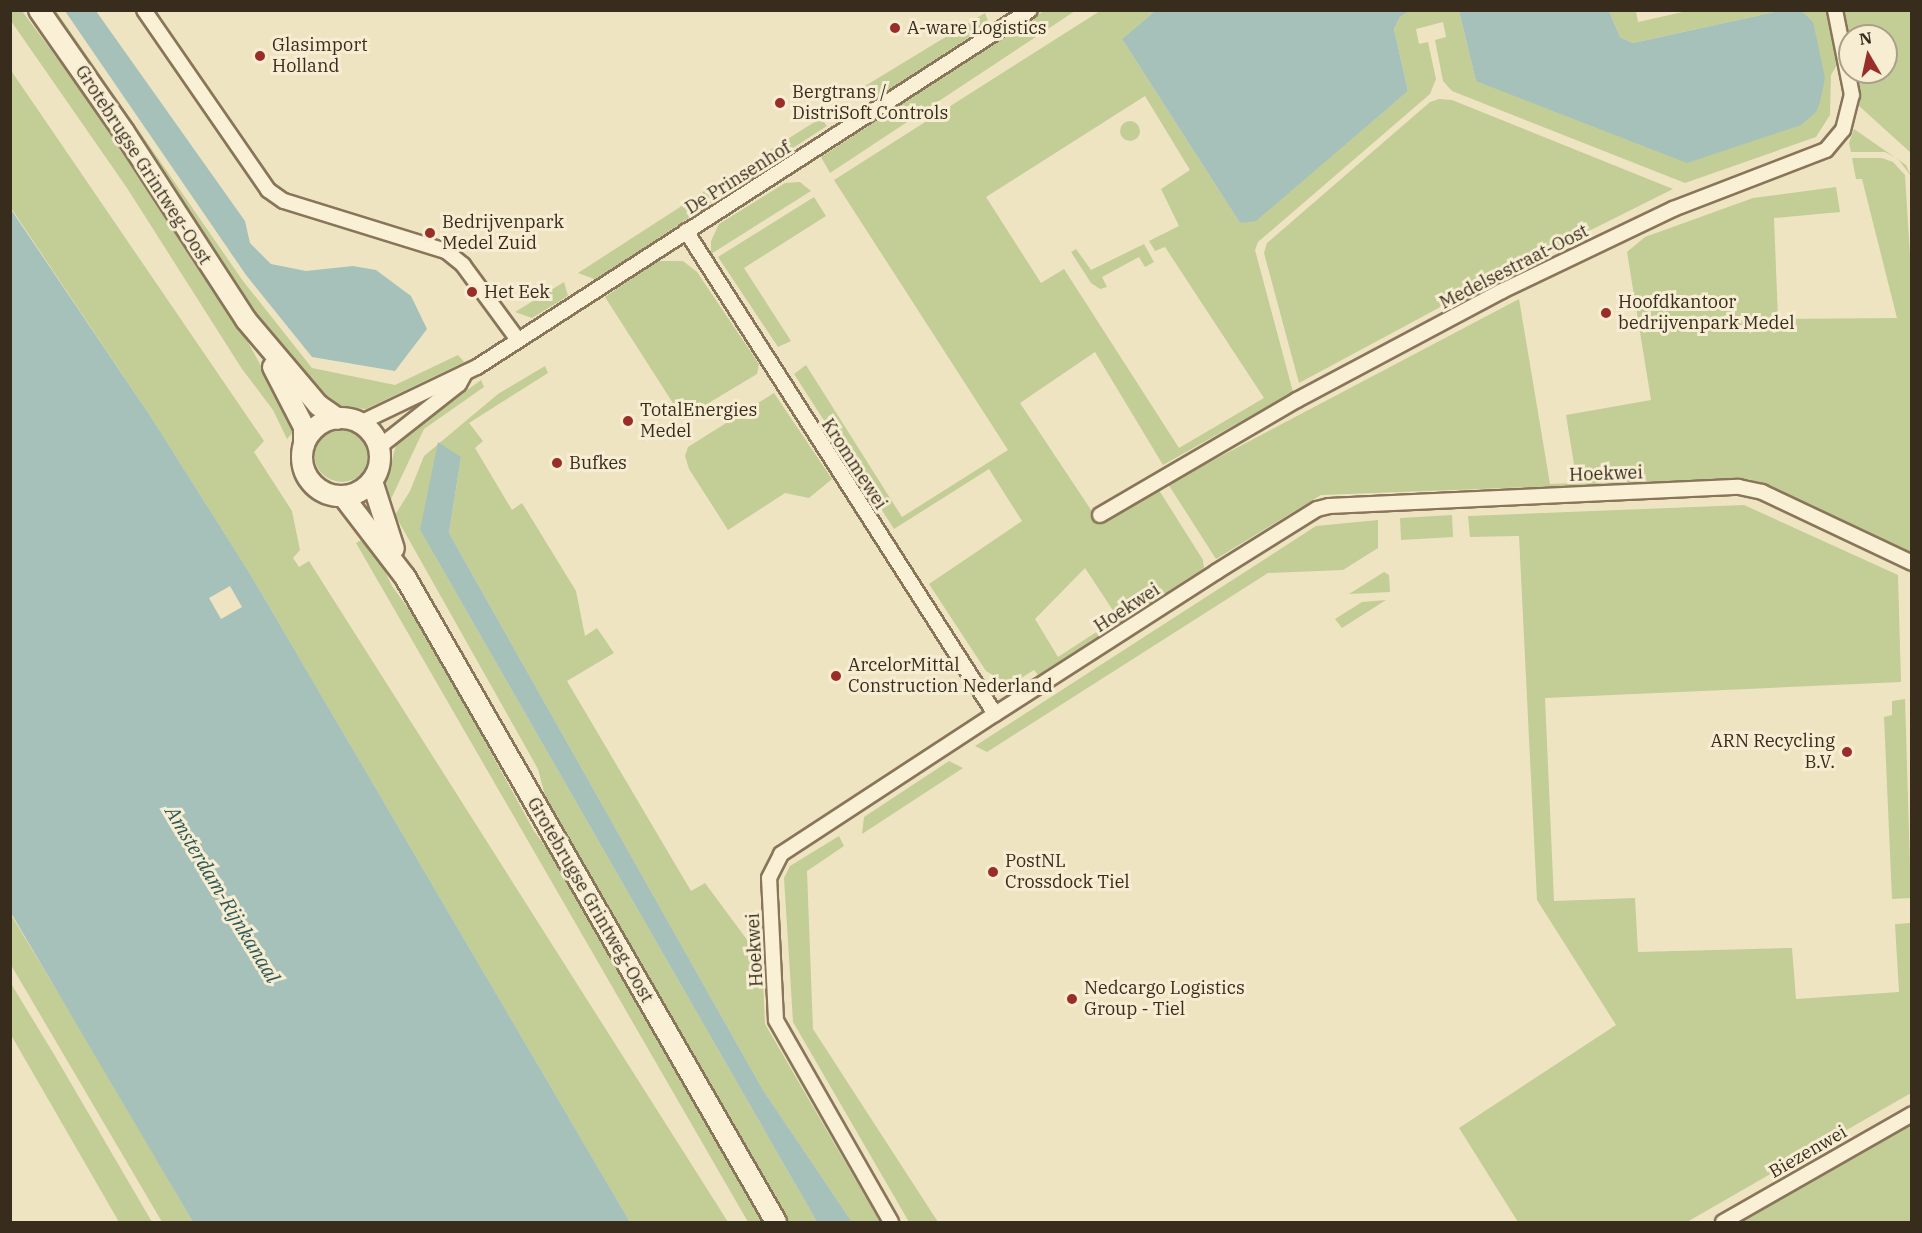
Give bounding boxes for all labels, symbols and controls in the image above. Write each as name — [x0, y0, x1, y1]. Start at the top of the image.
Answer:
place label: A-ware Logistics — [907, 17, 1046, 39]
marker: A-ware Logistics — [888, 21, 902, 35]
north arrow — [1838, 24, 1898, 84]
text: N — [1858, 27, 1873, 49]
place label: Glasimport Holland — [272, 35, 368, 78]
marker: Glasimport Holland — [253, 49, 267, 63]
street label: Grotebrugse Grintweg-Oost — [70, 61, 216, 269]
place label: Bergtrans / DistriSoft Controls — [792, 82, 948, 124]
marker: Bergtrans / DistriSoft Controls — [773, 96, 787, 110]
street label: De Prinsenhof — [681, 137, 795, 219]
place label: Bedrijvenpark Medel Zuid — [442, 212, 564, 254]
street label: Medelsestraat-Oost — [1436, 220, 1592, 314]
marker: Bedrijvenpark Medel Zuid — [423, 226, 437, 240]
place label: Het Eek — [484, 281, 550, 303]
marker: Het Eek — [465, 285, 479, 299]
place label: Hoofdkantoor bedrijvenpark Medel — [1618, 292, 1795, 334]
marker: Hoofdkantoor bedrijvenpark Medel — [1599, 306, 1613, 320]
place label: TotalEnergies Medel — [640, 400, 757, 442]
marker: TotalEnergies Medel — [621, 414, 635, 428]
street label: Krommewei — [817, 415, 891, 513]
place label: Bufkes — [569, 452, 627, 474]
marker: Bufkes — [550, 456, 564, 470]
street label: Hoekwei — [1569, 462, 1643, 486]
street label: Hoekwei — [1090, 579, 1164, 637]
place label: ArcelorMittal Construction Nederland — [848, 655, 1053, 698]
marker: ArcelorMittal Construction Nederland — [829, 669, 843, 683]
place label: ARN Recycling B.V. — [1711, 731, 1835, 774]
marker: ARN Recycling B.V. — [1840, 745, 1854, 759]
street label: Grotebrugse Grintweg-Oost — [522, 794, 658, 1006]
water label: Amsterdam-Rijnkanaal — [161, 801, 285, 987]
place label: PostNL Crossdock Tiel — [1005, 851, 1130, 894]
marker: PostNL Crossdock Tiel — [986, 865, 1000, 879]
street label: Hoekwei — [742, 913, 768, 987]
place label: Nedcargo Logistics Group - Tiel — [1084, 978, 1245, 1020]
marker: Nedcargo Logistics Group - Tiel — [1065, 992, 1079, 1006]
street label: Biezenwei — [1765, 1121, 1851, 1183]

